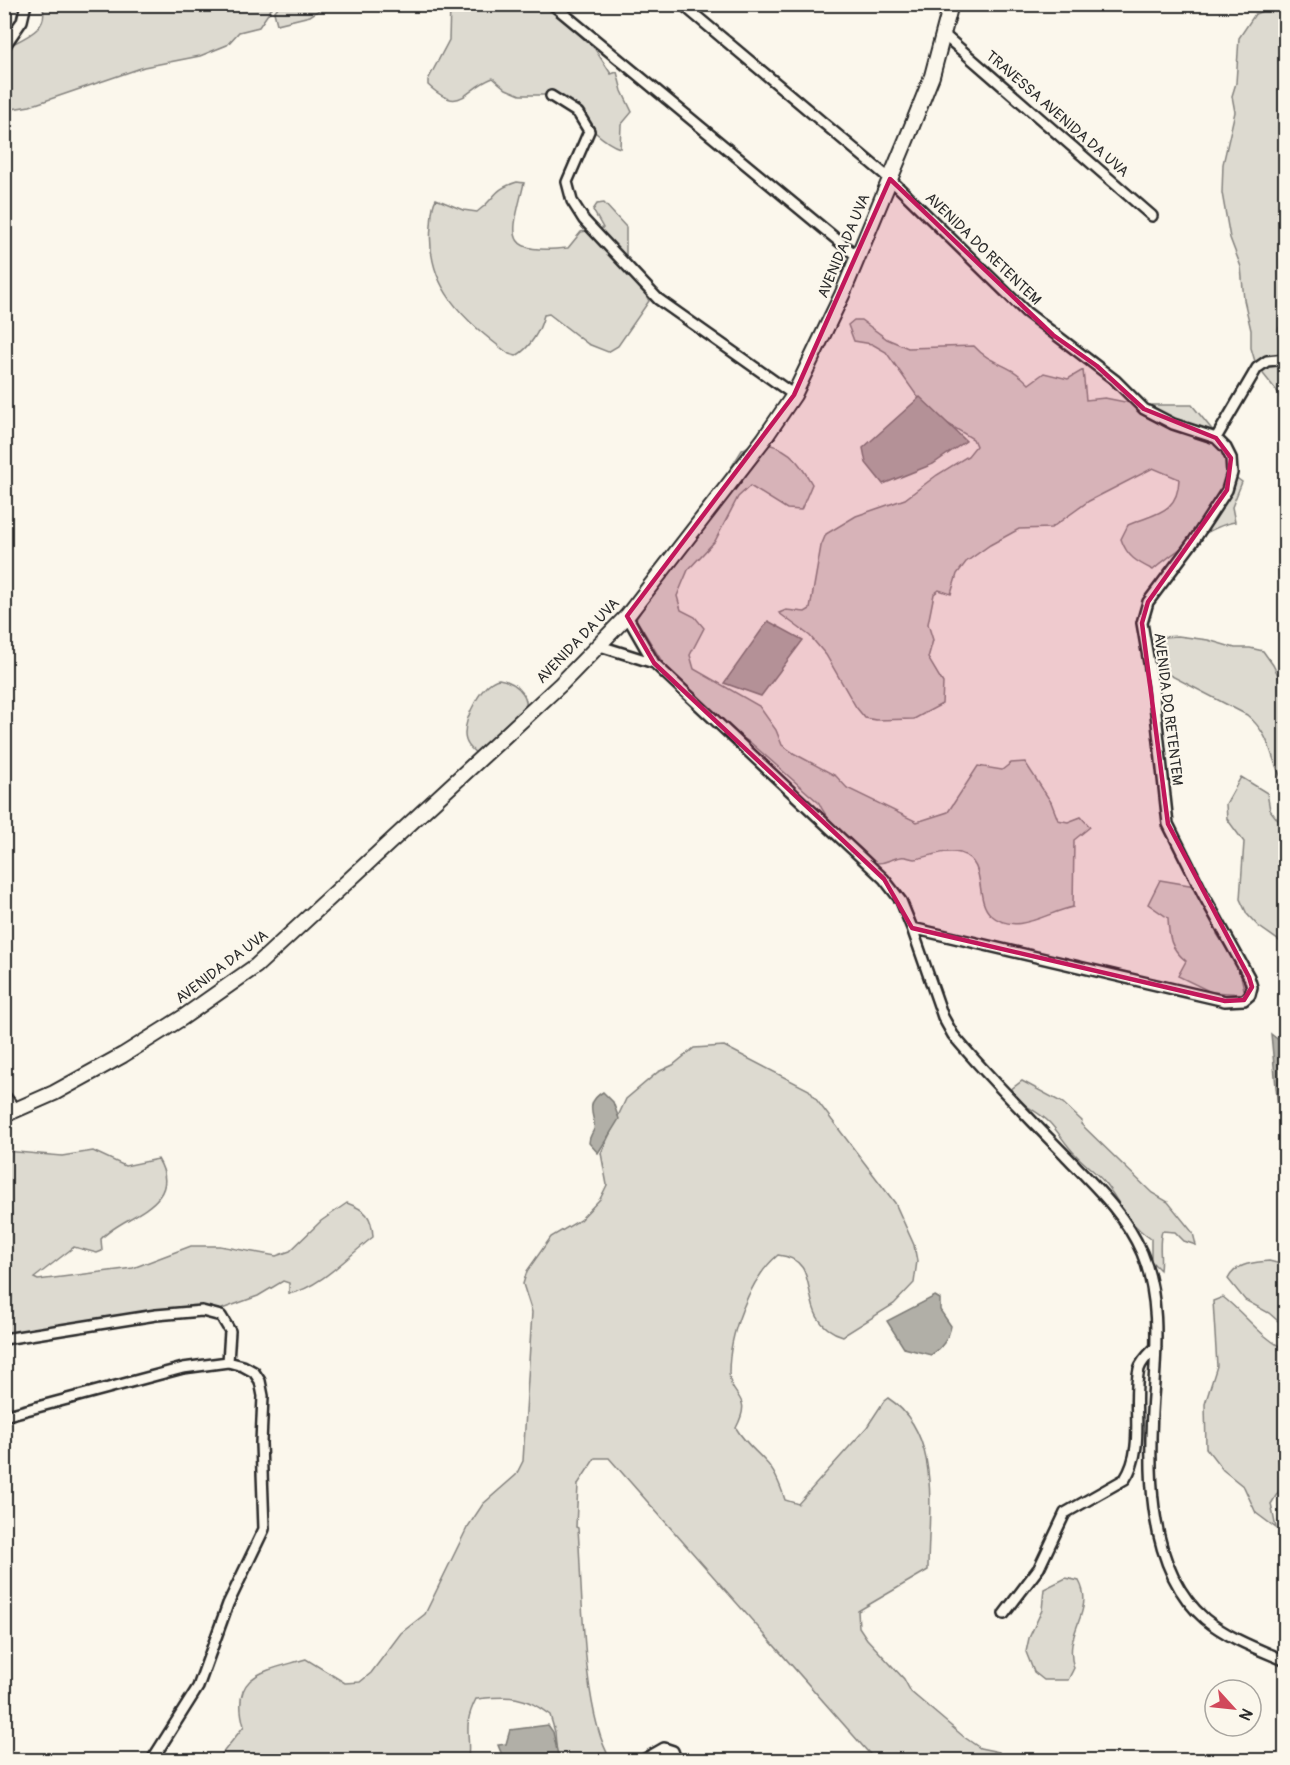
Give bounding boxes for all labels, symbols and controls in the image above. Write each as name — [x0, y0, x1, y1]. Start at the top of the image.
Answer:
street label: TRAVESSA AVENIDA DA UVA — [982, 47, 1133, 181]
street label: AVENIDA DO RETENTEM — [921, 189, 1045, 309]
street label: AVENIDA DA UVA — [814, 191, 875, 301]
street label: AVENIDA DA UVA — [533, 594, 624, 688]
street label: AVENIDA DO RETENTEM — [1149, 632, 1187, 787]
street label: AVENIDA DA UVA — [172, 926, 272, 1008]
north arrow — [1203, 1678, 1263, 1738]
text: N — [1234, 1705, 1257, 1724]

